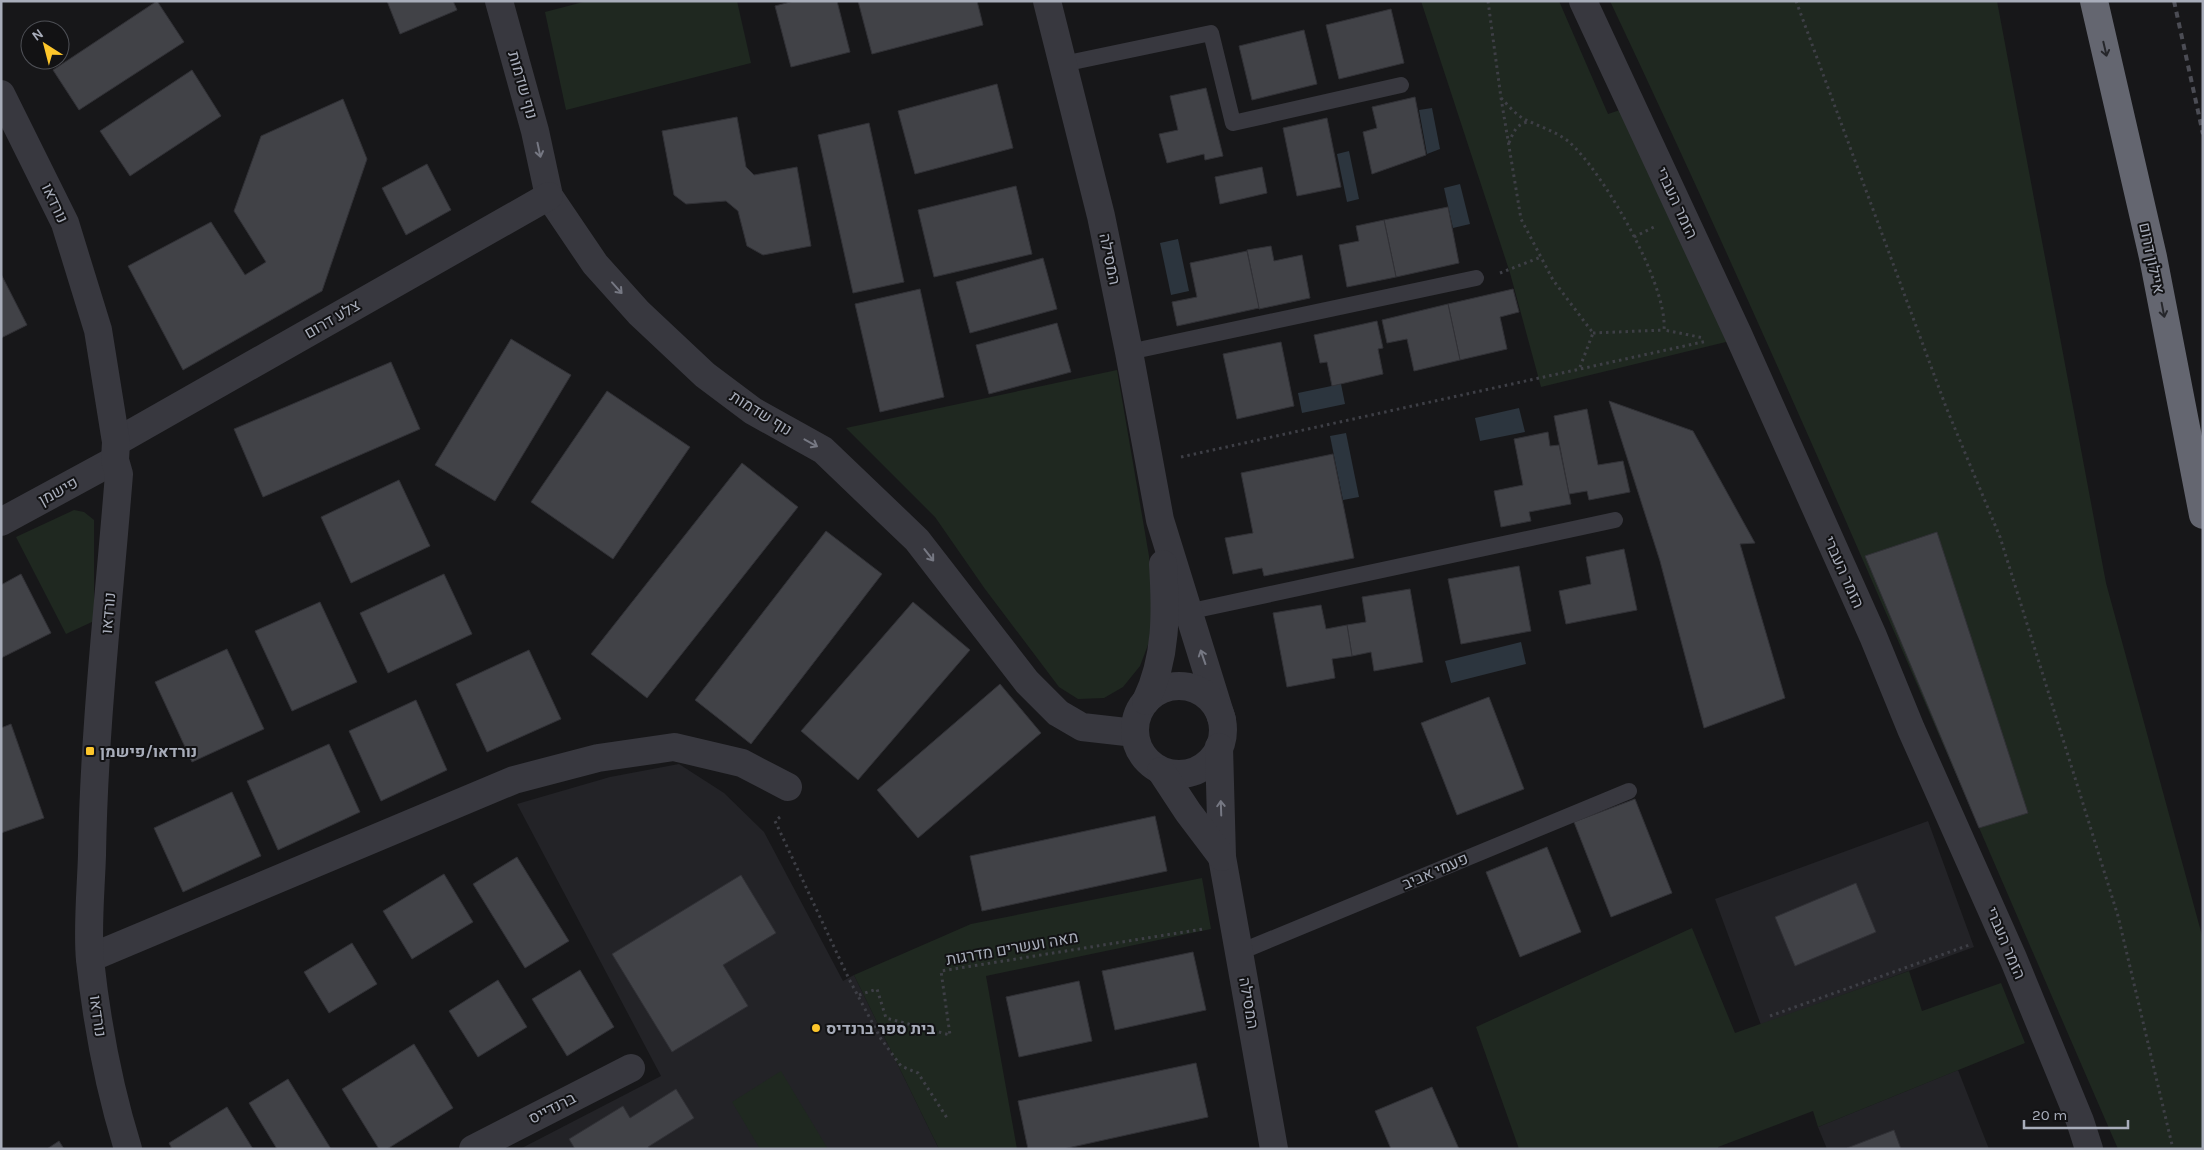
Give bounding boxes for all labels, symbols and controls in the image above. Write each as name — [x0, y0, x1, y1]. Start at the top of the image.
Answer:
north arrow — [20, 20, 70, 70]
text: N — [29, 25, 47, 45]
one-way arrow — [2100, 40, 2110, 56]
street label: נוף שדמות — [504, 49, 542, 121]
one-way arrow — [535, 141, 545, 157]
street label: הזמר העברי — [1652, 164, 1702, 242]
street label: נורדאו — [38, 180, 72, 226]
street label: איילון דרום — [2135, 221, 2169, 295]
street label: המסילה — [1095, 231, 1125, 287]
one-way arrow — [611, 282, 623, 295]
street label: צלע דרום — [301, 295, 363, 343]
one-way arrow — [2159, 301, 2168, 317]
street label: נוף שדמות — [726, 386, 796, 440]
one-way arrow — [803, 439, 818, 449]
street label: פישמן — [35, 472, 81, 510]
street label: הזמר העברי — [1820, 533, 1868, 611]
one-way arrow — [923, 548, 934, 561]
street label: נורדאו — [97, 591, 119, 635]
one-way arrow — [1197, 649, 1207, 665]
place label: נורדאו/פישמן — [100, 742, 197, 761]
marker: נורדאו/פישמן — [84, 745, 96, 757]
one-way arrow — [1216, 800, 1225, 816]
street label: פעמי אביב — [1399, 849, 1471, 893]
street label: הזמר העברי — [1982, 904, 2030, 982]
street label: מאה ועשרים מדרגות — [944, 927, 1080, 969]
street label: המסילה — [1235, 976, 1263, 1030]
street label: נורדאו — [86, 994, 110, 1038]
place label: בית ספר ברנדיס — [826, 1019, 935, 1038]
marker: בית ספר ברנדיס — [810, 1022, 822, 1034]
street label: ברנדייס — [525, 1088, 579, 1128]
scale bar — [2024, 1098, 2128, 1130]
text: 20 m — [2032, 1106, 2067, 1124]

